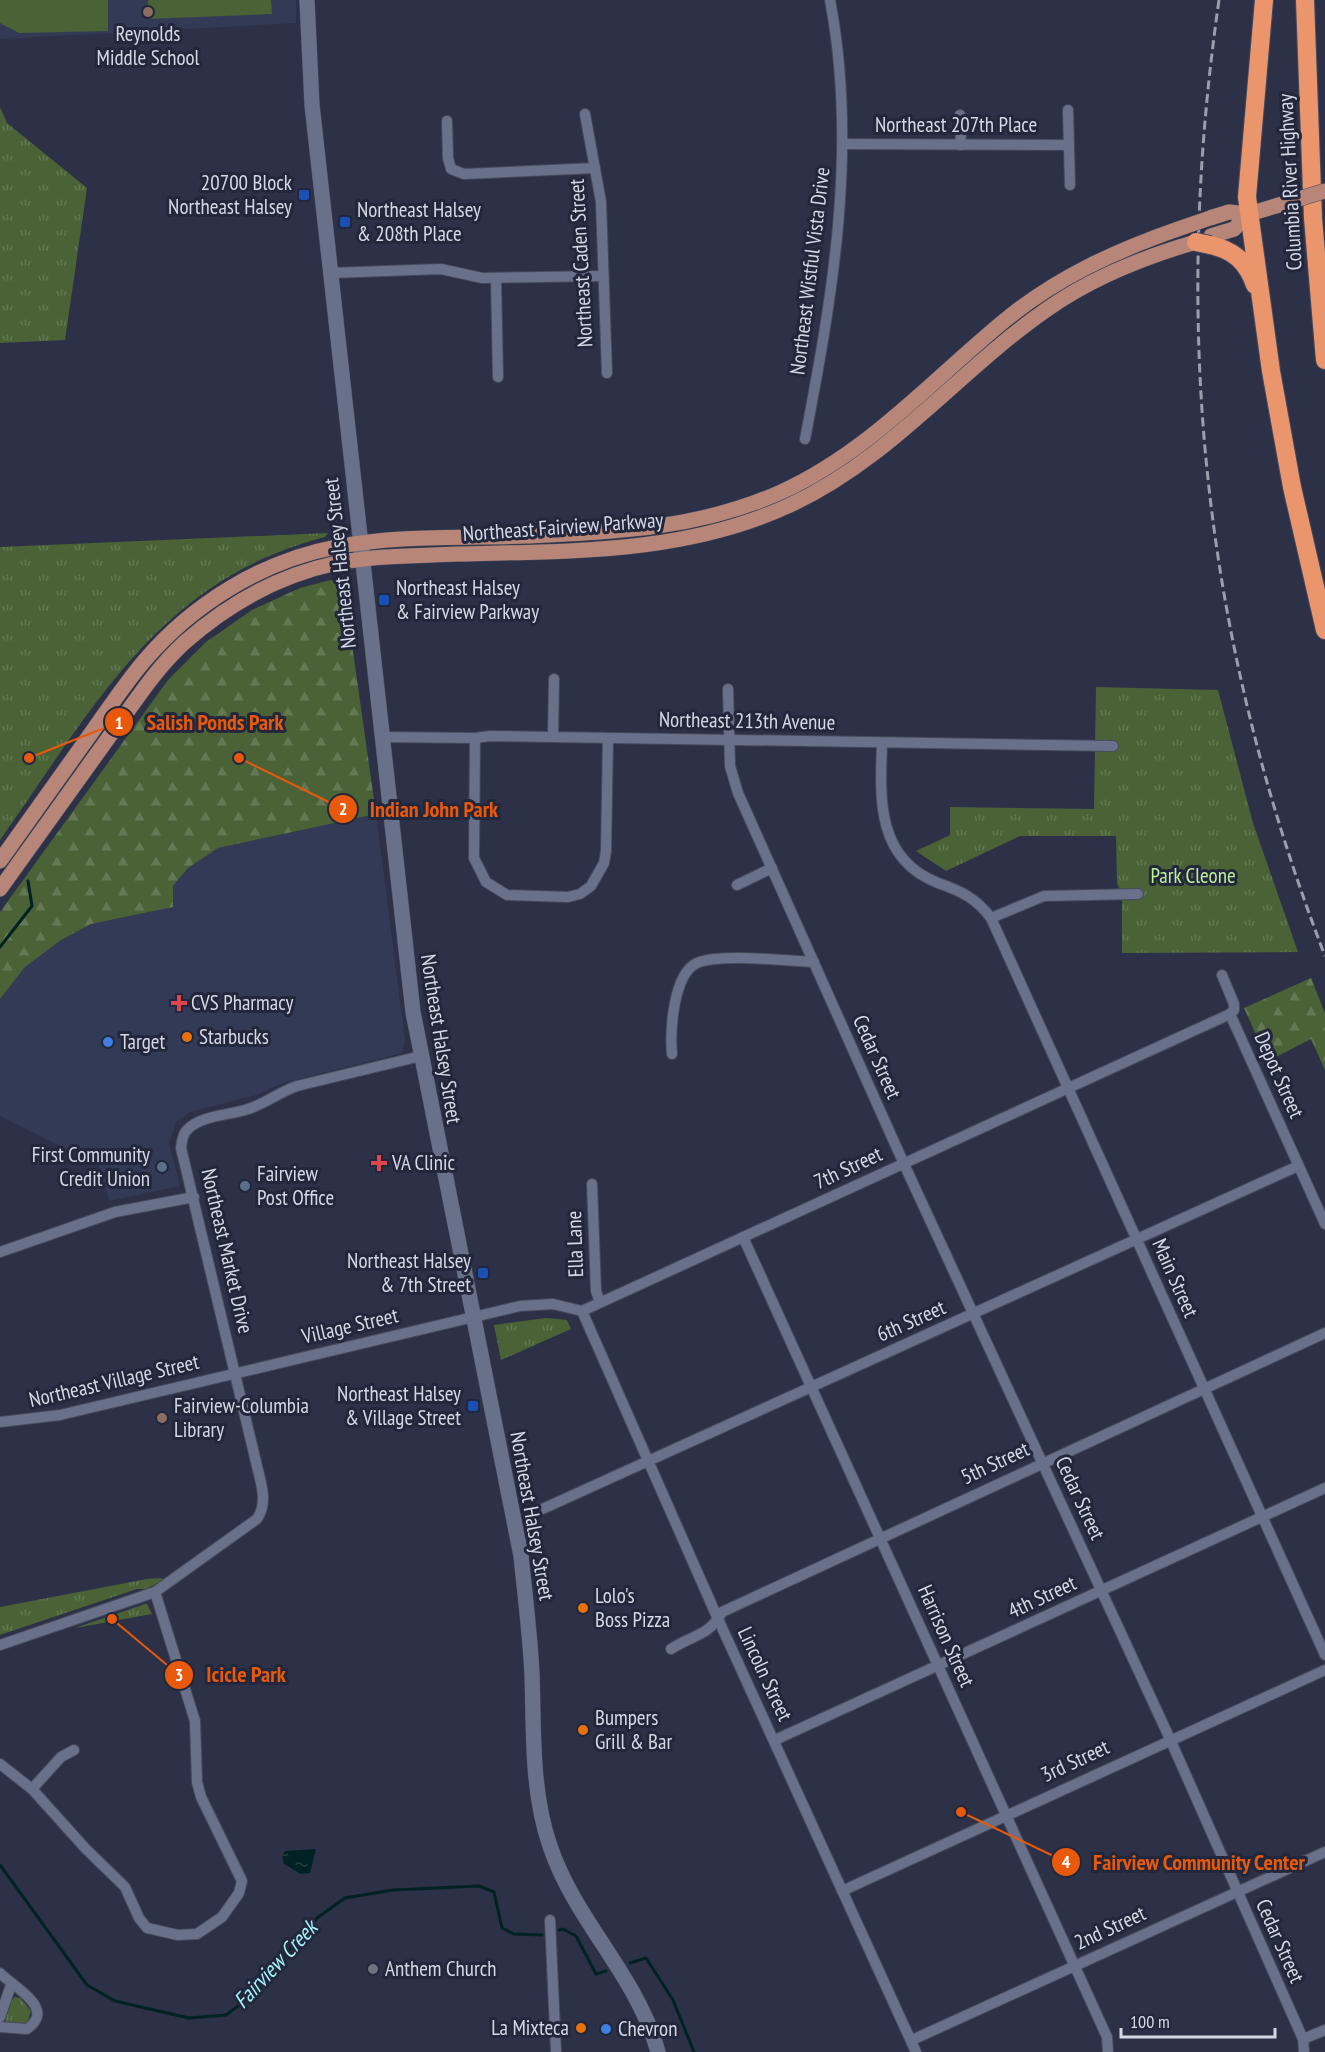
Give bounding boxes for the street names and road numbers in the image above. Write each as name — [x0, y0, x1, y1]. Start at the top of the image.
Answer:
street label: Columbia River Highway — [1271, 93, 1308, 271]
street label: Northeast 207th Place — [875, 111, 1037, 138]
street label: Northeast Wistful Vista Drive — [783, 166, 836, 376]
street label: Northeast Caden Street — [563, 178, 598, 348]
street label: Northeast Halsey Street — [317, 476, 362, 650]
street label: Northeast Fairview Parkway — [462, 506, 664, 547]
street label: Northeast 213th Avenue — [659, 705, 835, 736]
street label: Northeast Halsey Street — [415, 952, 468, 1126]
street label: Cedar Street — [847, 1011, 908, 1103]
street label: Depot Street — [1248, 1027, 1311, 1122]
street label: 7th Street — [809, 1140, 886, 1195]
street label: Northeast Market Drive — [195, 1166, 260, 1336]
street label: Ella Lane — [560, 1210, 589, 1278]
street label: Main Street — [1146, 1234, 1205, 1322]
street label: 6th Street — [872, 1293, 950, 1348]
street label: Village Street — [298, 1301, 401, 1350]
street label: Northeast Village Street — [26, 1348, 202, 1413]
street label: Northeast Halsey Street — [504, 1429, 561, 1603]
street label: 5th Street — [956, 1435, 1033, 1490]
street label: Cedar Street — [1049, 1452, 1112, 1544]
street label: 4th Street — [1003, 1569, 1080, 1624]
street label: Harrison Street — [912, 1580, 981, 1691]
street label: Lincoln Street — [732, 1622, 799, 1725]
street label: 3rd Street — [1036, 1733, 1113, 1788]
street label: Cedar Street — [1250, 1895, 1311, 1987]
street label: 2nd Street — [1070, 1899, 1150, 1956]

